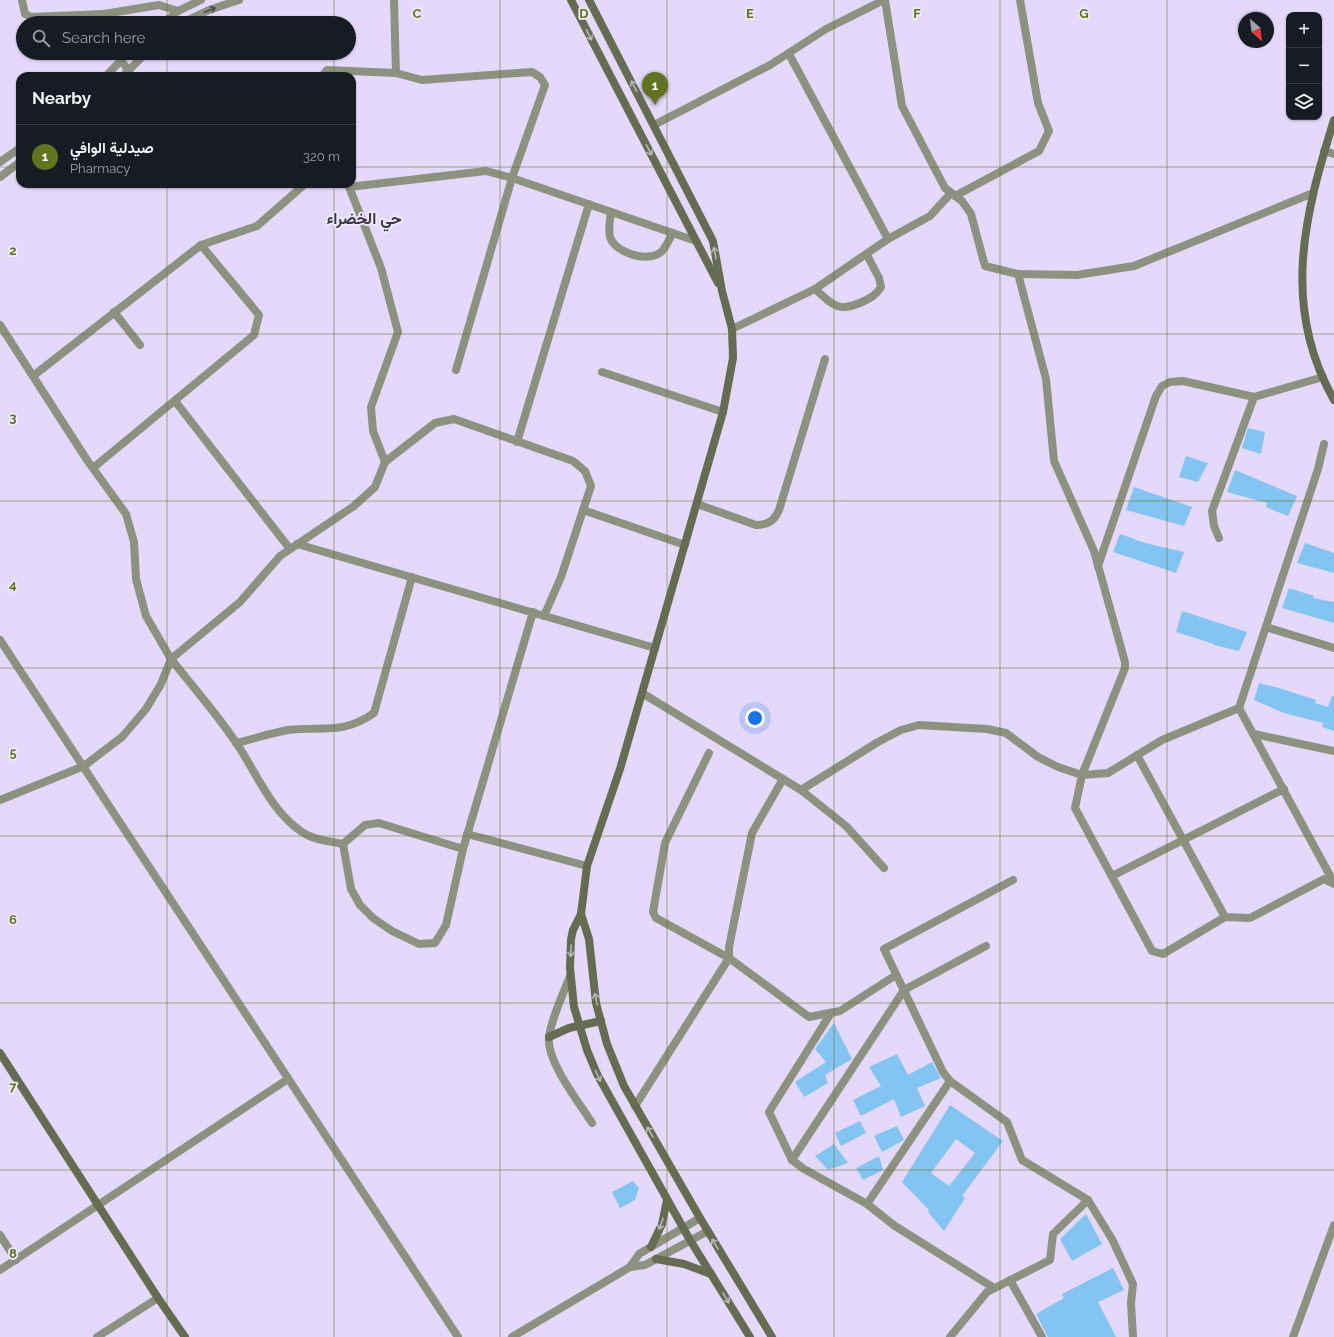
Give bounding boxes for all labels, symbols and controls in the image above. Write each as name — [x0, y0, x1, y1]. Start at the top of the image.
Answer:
one-way arrow — [203, 5, 215, 13]
text: C — [413, 6, 422, 21]
text: D — [579, 6, 589, 21]
text: E — [746, 6, 754, 21]
text: F — [913, 6, 921, 21]
text: G — [1079, 6, 1089, 21]
north arrow — [1238, 12, 1274, 48]
map controls — [1286, 12, 1322, 120]
button: + — [1286, 12, 1322, 48]
search box — [16, 16, 356, 60]
icon: search — [30, 27, 52, 49]
one-way arrow — [586, 28, 593, 40]
text: Search here — [62, 29, 145, 47]
button: − — [1286, 48, 1322, 84]
pin: 1 — [642, 72, 668, 105]
one-way arrow — [630, 80, 637, 92]
button: layers — [1286, 84, 1322, 120]
text: Nearby — [32, 88, 91, 108]
text: صيدلية الوافي — [70, 139, 154, 157]
one-way arrow — [646, 144, 653, 156]
text: 1 — [42, 149, 48, 164]
text: 320 m — [303, 149, 340, 164]
text: Pharmacy — [70, 161, 130, 176]
district label: حي الخضراء — [326, 209, 402, 232]
text: 2 — [9, 243, 17, 258]
one-way arrow — [711, 247, 719, 260]
text: 3 — [9, 410, 17, 425]
text: 4 — [9, 577, 17, 592]
your location — [745, 708, 765, 728]
text: 5 — [9, 745, 17, 760]
text: 6 — [9, 912, 17, 927]
one-way arrow — [567, 944, 574, 957]
one-way arrow — [591, 993, 599, 1006]
one-way arrow — [595, 1070, 602, 1082]
text: 7 — [9, 1079, 17, 1094]
one-way arrow — [645, 1126, 653, 1138]
one-way arrow — [657, 1218, 665, 1230]
one-way arrow — [711, 1238, 719, 1250]
text: 8 — [9, 1246, 17, 1261]
one-way arrow — [722, 1292, 730, 1304]

